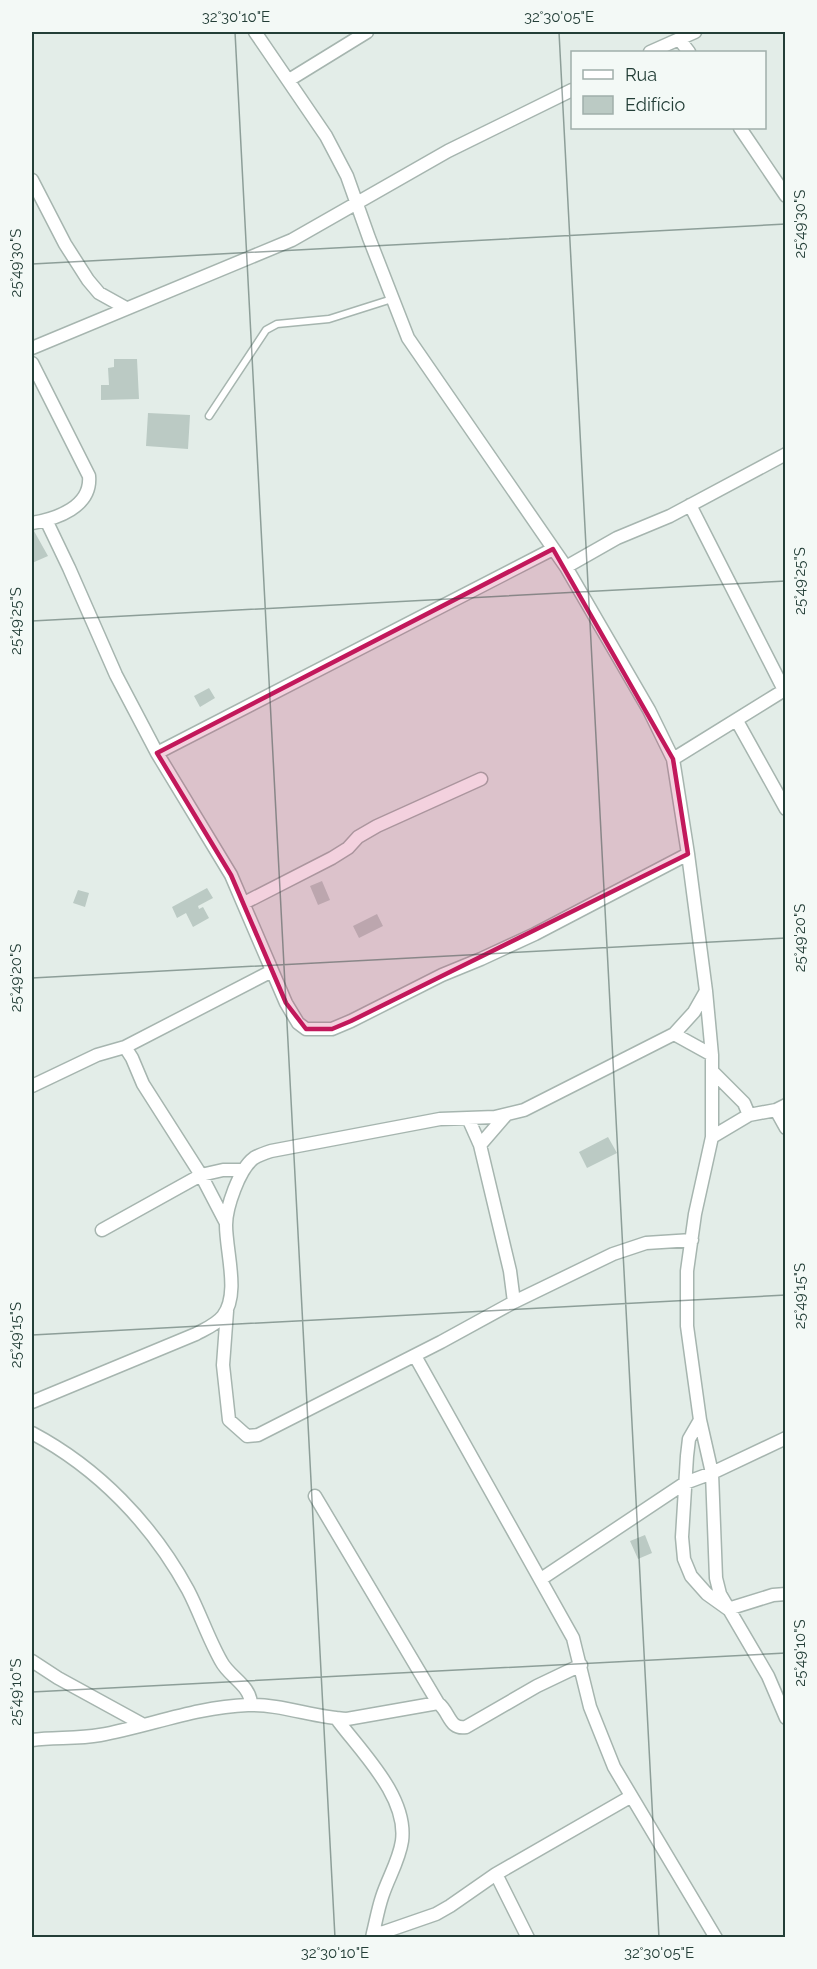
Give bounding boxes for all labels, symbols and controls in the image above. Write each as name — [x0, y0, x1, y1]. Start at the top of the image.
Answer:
text: 32°30'10"E — [202, 8, 270, 26]
text: 32°30'05"E — [524, 8, 594, 26]
legend — [571, 51, 766, 129]
text: Rua — [625, 64, 657, 85]
text: Edifício — [625, 94, 685, 115]
text: 25°49'30"S — [791, 190, 809, 258]
text: 25°49'30"S — [7, 229, 25, 297]
text: 25°49'25"S — [791, 547, 809, 615]
text: 25°49'25"S — [7, 587, 25, 655]
text: 25°49'20"S — [791, 904, 809, 972]
text: 25°49'20"S — [7, 944, 25, 1012]
text: 25°49'15"S — [791, 1263, 809, 1329]
text: 25°49'15"S — [7, 1302, 25, 1368]
text: 25°49'10"S — [791, 1619, 809, 1687]
text: 25°49'10"S — [7, 1658, 25, 1726]
text: 32°30'10"E — [301, 1944, 369, 1962]
text: 32°30'05"E — [624, 1944, 694, 1962]

